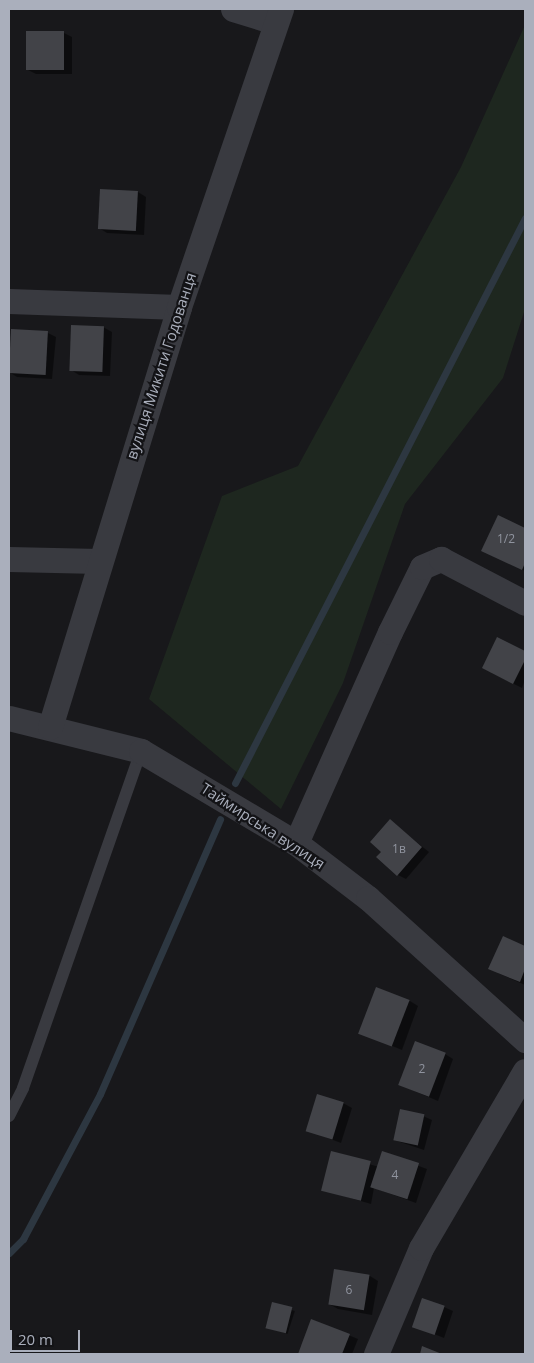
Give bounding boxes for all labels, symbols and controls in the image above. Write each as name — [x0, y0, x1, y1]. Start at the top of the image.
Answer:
street label: вулиця Микити Годованця — [122, 270, 200, 462]
house number: 1/2 — [497, 532, 515, 546]
street label: Таймирська вулиця — [198, 779, 328, 873]
house number: 1в — [392, 842, 406, 856]
house number: 2 — [419, 1062, 425, 1076]
house number: 4 — [392, 1168, 398, 1182]
house number: 6 — [346, 1283, 352, 1297]
scale bar — [12, 1320, 82, 1352]
text: 20 m — [18, 1329, 53, 1349]

